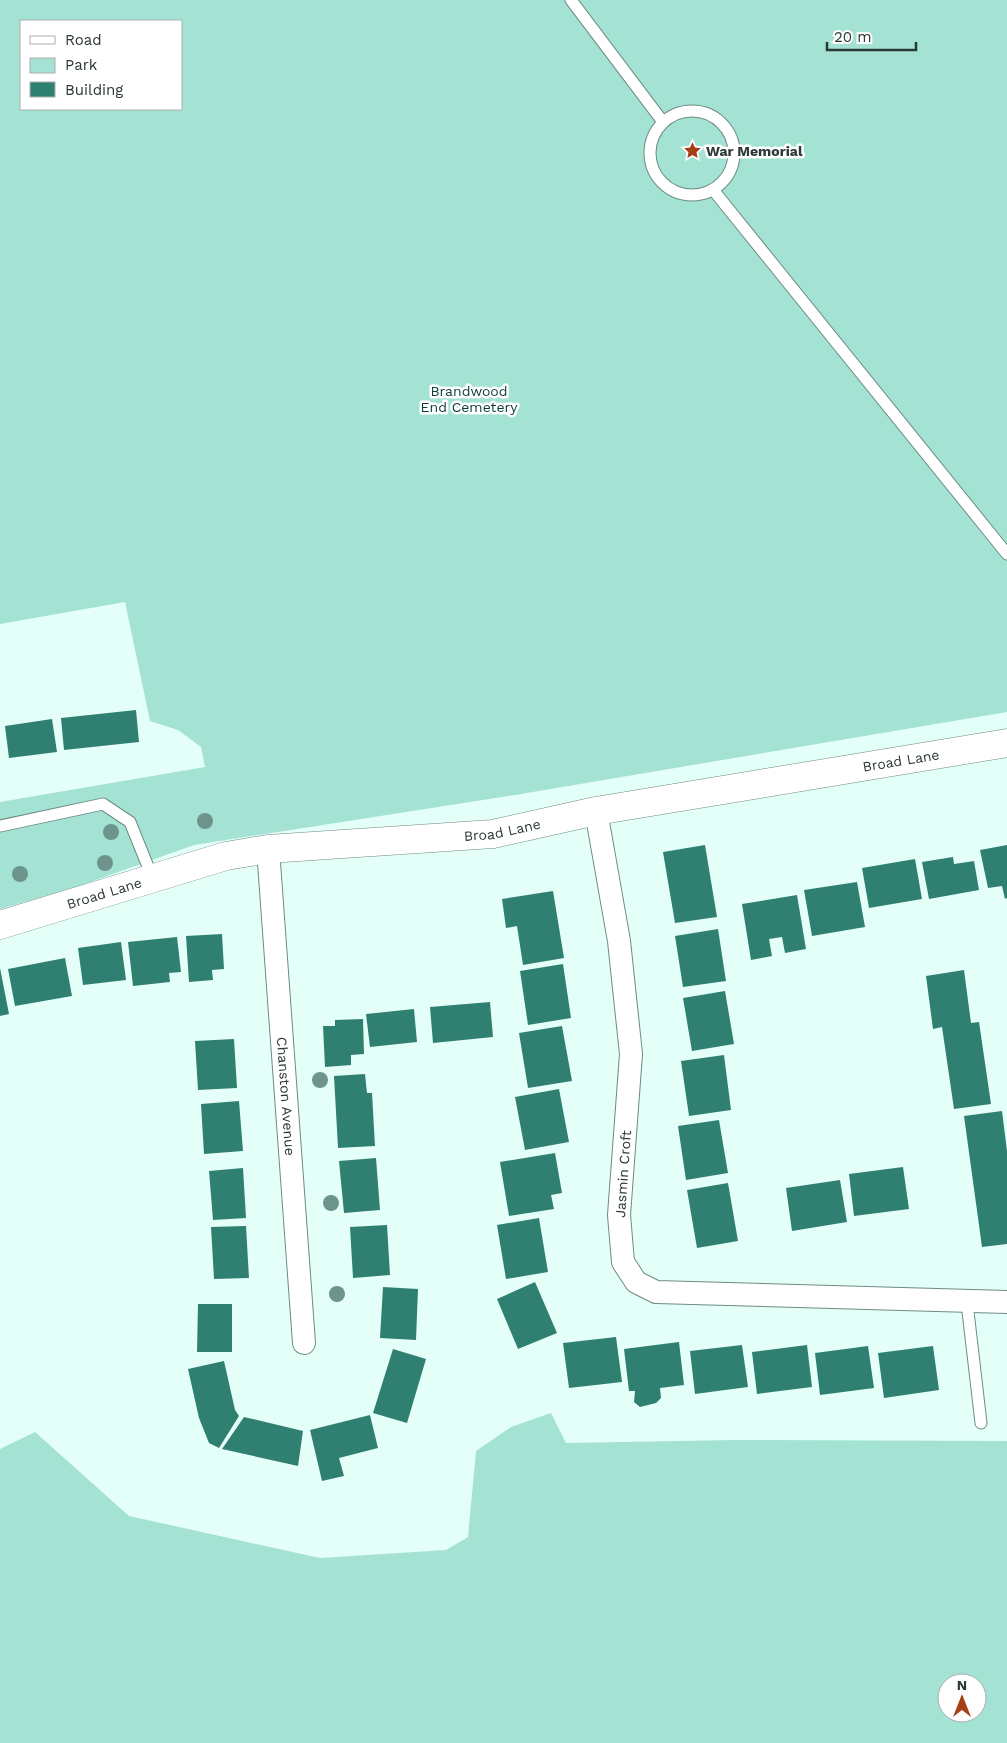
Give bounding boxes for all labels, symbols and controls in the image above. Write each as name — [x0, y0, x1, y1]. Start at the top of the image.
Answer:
legend — [20, 20, 182, 110]
scale bar — [827, 20, 916, 52]
text: 20 m — [834, 28, 872, 46]
text: Road — [65, 31, 102, 49]
text: Park — [65, 56, 98, 74]
text: Building — [65, 81, 123, 99]
place icon: War Memorial — [682, 141, 702, 161]
place label: War Memorial — [706, 143, 803, 159]
park label: Brandwood End Cemetery — [421, 383, 518, 415]
street label: Broad Lane — [861, 746, 941, 775]
street label: Broad Lane — [463, 816, 542, 844]
street label: Broad Lane — [65, 874, 144, 912]
street label: Chanston Avenue — [274, 1036, 298, 1156]
street label: Jasmin Croft — [612, 1130, 634, 1218]
north arrow — [937, 1673, 987, 1723]
text: N — [957, 1677, 967, 1693]

